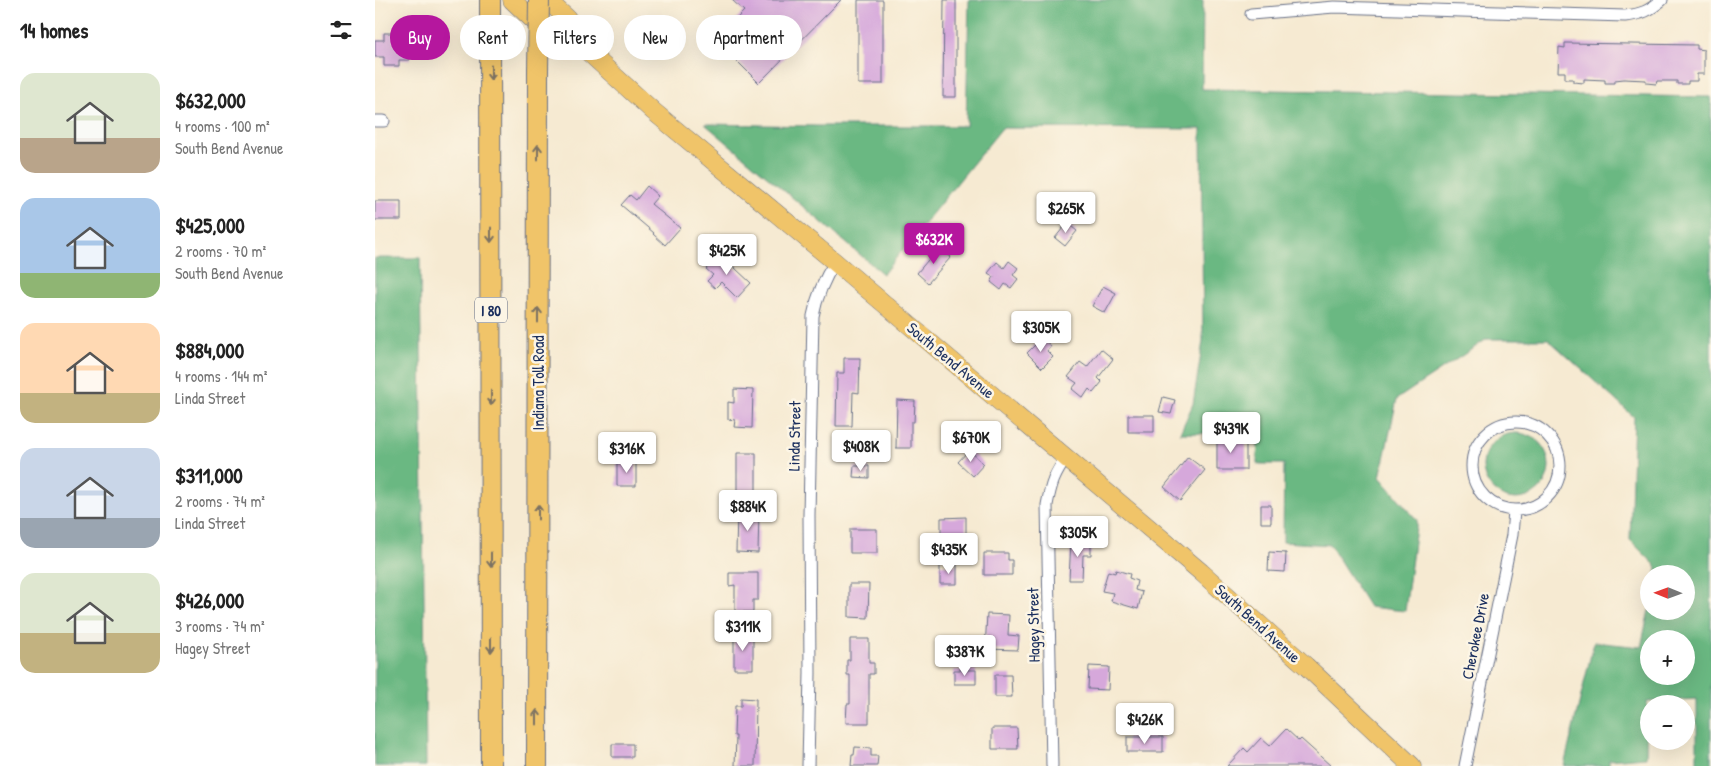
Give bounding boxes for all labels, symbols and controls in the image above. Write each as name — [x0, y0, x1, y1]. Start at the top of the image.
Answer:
chip: Buy — [390, 15, 450, 60]
chip: Rent — [460, 15, 526, 60]
chip: Filters — [536, 15, 614, 60]
chip: New — [624, 15, 686, 60]
chip: Apartment — [696, 15, 802, 60]
text: 14 homes — [20, 16, 88, 45]
icon: filters — [327, 16, 355, 44]
one-way arrow — [486, 64, 496, 80]
text: $632,000 — [175, 86, 246, 115]
icon: home — [60, 93, 120, 153]
text: 4 rooms · 100 m² — [175, 115, 270, 137]
text: South Bend Avenue — [175, 137, 283, 159]
one-way arrow — [533, 144, 543, 160]
pin: $265K — [1031, 192, 1101, 234]
text: $265K — [1047, 197, 1085, 219]
text: $425,000 — [175, 211, 245, 240]
icon: home — [60, 218, 120, 278]
pin: $632K — [899, 222, 969, 265]
one-way arrow — [486, 226, 496, 243]
text: $632K — [915, 228, 953, 250]
pin: $425K — [692, 234, 762, 276]
text: $425K — [709, 239, 745, 261]
text: 2 rooms · 70 m² — [175, 240, 266, 262]
text: South Bend Avenue — [175, 262, 283, 284]
road number: I 80 — [475, 298, 507, 322]
one-way arrow — [533, 307, 543, 323]
pin: $305K — [1006, 310, 1076, 353]
text: $305K — [1022, 316, 1060, 338]
street label: South Bend Avenue — [902, 317, 1000, 404]
street label: Indiana Toll Road — [527, 335, 549, 431]
text: $884,000 — [175, 336, 244, 365]
icon: home — [60, 343, 120, 403]
text: 4 rooms · 144 m² — [175, 365, 267, 387]
text: Linda Street — [175, 387, 245, 409]
one-way arrow — [486, 389, 496, 405]
street label: Linda Street — [782, 400, 806, 471]
pin: $439K — [1196, 412, 1266, 454]
text: $439K — [1213, 417, 1249, 439]
pin: $670K — [936, 420, 1006, 463]
text: $670K — [952, 426, 990, 448]
pin: $408K — [826, 430, 896, 472]
pin: $316K — [592, 432, 662, 474]
text: $408K — [843, 435, 879, 457]
text: $316K — [609, 437, 645, 459]
text: $311,000 — [175, 461, 243, 490]
icon: home — [60, 468, 120, 528]
text: 2 rooms · 74 m² — [175, 490, 265, 512]
pin: $884K — [713, 490, 783, 532]
text: $884K — [730, 495, 766, 517]
one-way arrow — [533, 504, 542, 520]
text: Linda Street — [175, 512, 245, 534]
pin: $305K — [1043, 516, 1113, 558]
text: $305K — [1059, 521, 1097, 543]
pin: $435K — [914, 532, 984, 575]
text: $435K — [931, 538, 967, 560]
one-way arrow — [486, 552, 496, 568]
north arrow — [1640, 565, 1695, 620]
map controls — [1640, 565, 1695, 750]
street label: South Bend Avenue — [1210, 579, 1306, 668]
text: $426,000 — [175, 586, 244, 615]
street label: Hagey Street — [1021, 587, 1045, 663]
street label: Cherokee Drive — [1456, 590, 1494, 681]
icon: home — [60, 593, 120, 653]
pin: $311K — [708, 610, 778, 652]
text: 3 rooms · 74 m² — [175, 615, 265, 637]
text: $311K — [725, 615, 761, 637]
button: + — [1640, 630, 1695, 685]
pin: $387K — [930, 634, 1000, 677]
one-way arrow — [486, 636, 496, 653]
text: Hagey Street — [175, 637, 250, 659]
text: $387K — [946, 640, 984, 662]
button: − — [1640, 695, 1695, 750]
pin: $426K — [1110, 702, 1180, 745]
text: $426K — [1127, 708, 1163, 730]
one-way arrow — [532, 710, 542, 726]

